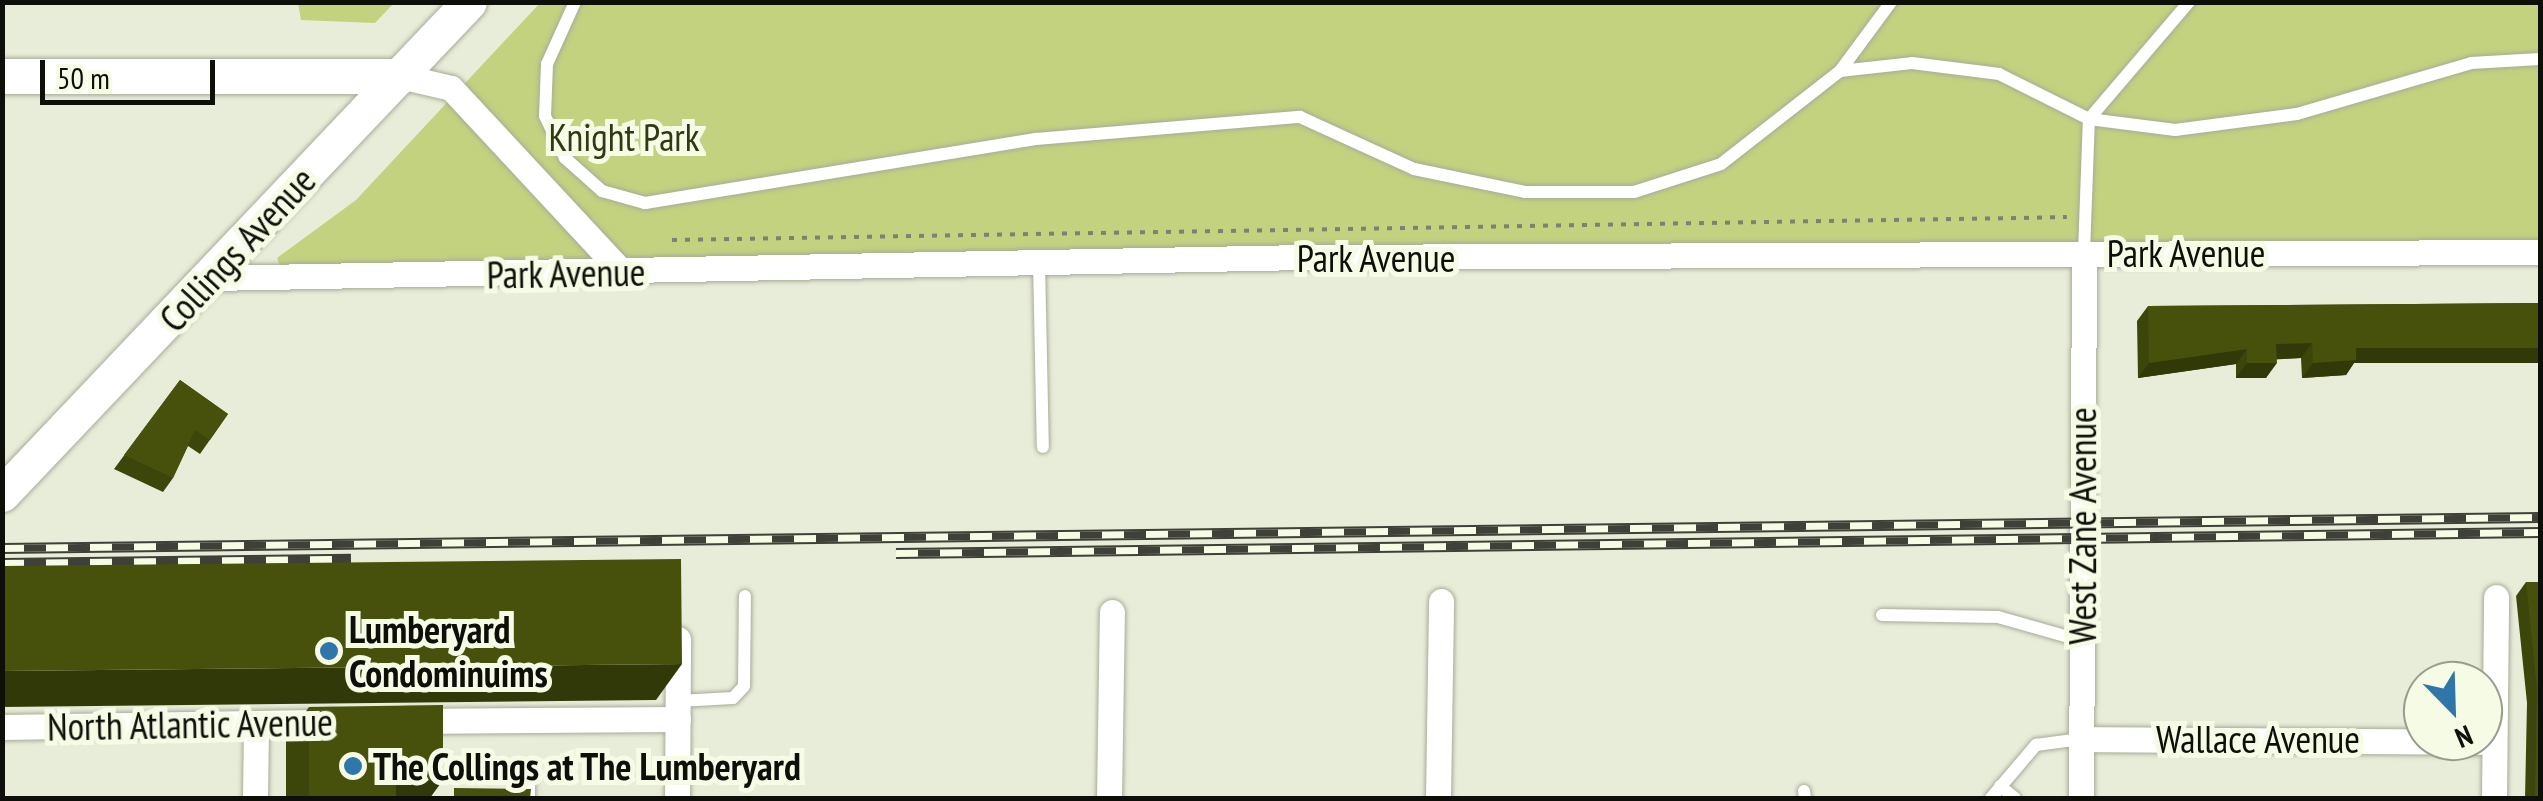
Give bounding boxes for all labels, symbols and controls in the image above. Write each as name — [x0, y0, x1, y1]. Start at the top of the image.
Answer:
scale bar — [45, 40, 220, 102]
text: 50 m — [57, 58, 110, 97]
park label: Knight Park — [549, 114, 699, 160]
street label: Collings Avenue — [149, 157, 325, 341]
street label: Park Avenue — [2106, 230, 2266, 276]
street label: Park Avenue — [1296, 235, 1456, 281]
street label: Park Avenue — [485, 249, 647, 297]
street label: West Zane Avenue — [2059, 406, 2105, 646]
place label: Lumberyard Condominuims — [349, 606, 548, 696]
marker: Lumberyard Condominuims — [318, 640, 340, 662]
north arrow — [2403, 661, 2503, 761]
street label: North Atlantic Avenue — [45, 699, 335, 749]
street label: Wallace Avenue — [2155, 716, 2361, 762]
text: N — [2450, 717, 2478, 757]
place label: The Collings at The Lumberyard — [373, 743, 802, 789]
marker: The Collings at The Lumberyard — [342, 755, 364, 777]

